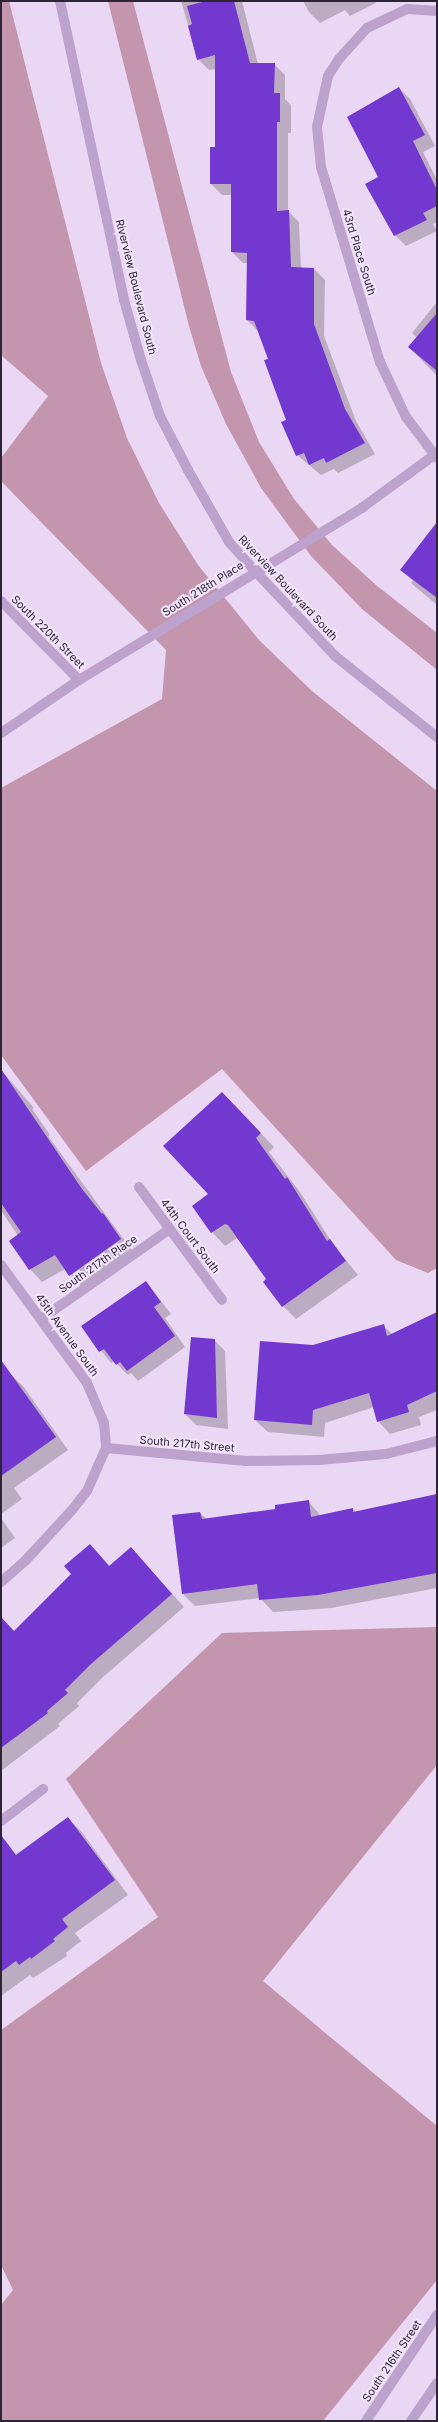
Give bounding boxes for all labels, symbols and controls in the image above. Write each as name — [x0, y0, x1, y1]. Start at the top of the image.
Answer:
street label: 43rd Place South — [340, 207, 378, 297]
street label: Riverview Boulevard South — [113, 218, 159, 356]
street label: Riverview Boulevard South — [236, 533, 340, 643]
street label: South 218th Place — [160, 559, 246, 619]
street label: South 220th Street — [9, 593, 87, 671]
street label: 44th Court South — [158, 1196, 222, 1276]
street label: South 217th Place — [56, 1232, 140, 1296]
street label: 45th Avenue South — [33, 1291, 101, 1379]
street label: South 217th Street — [139, 1433, 235, 1455]
street label: South 216th Street — [360, 2318, 424, 2404]

